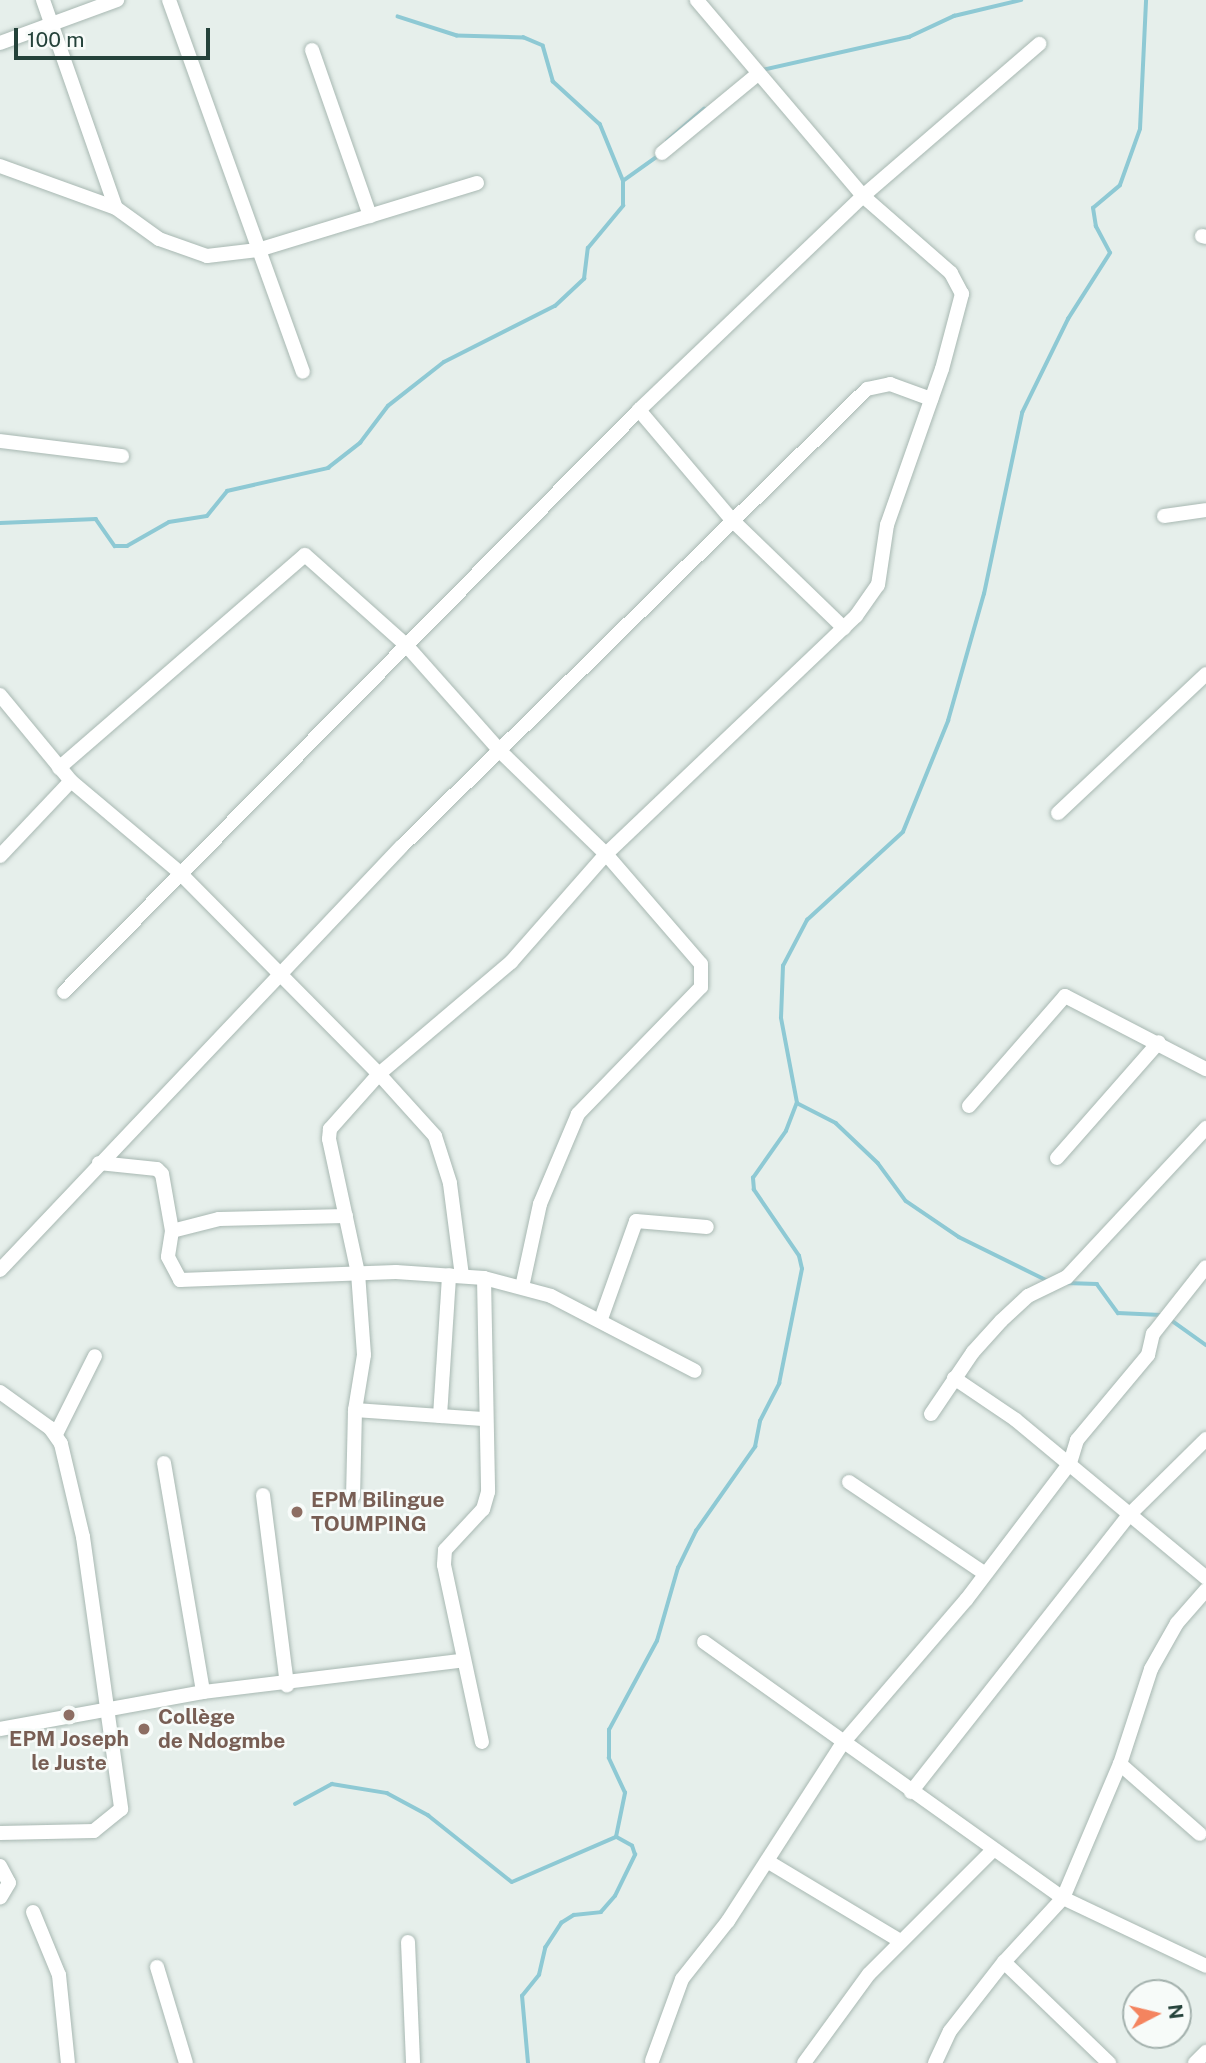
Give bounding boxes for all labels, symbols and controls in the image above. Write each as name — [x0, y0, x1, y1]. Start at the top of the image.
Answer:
scale bar — [18, 14, 214, 58]
text: 100 m — [27, 27, 84, 52]
place label: EPM Bilingue TOUMPING — [311, 1487, 445, 1537]
marker: EPM Bilingue TOUMPING — [289, 1504, 305, 1520]
place label: Collège de Ndogmbe — [158, 1704, 285, 1754]
marker: EPM Joseph le Juste — [61, 1707, 77, 1723]
marker: Collège de Ndogmbe — [136, 1721, 152, 1737]
place label: EPM Joseph le Juste — [9, 1726, 129, 1776]
north arrow — [1122, 1979, 1192, 2049]
text: N — [1164, 2003, 1188, 2020]

